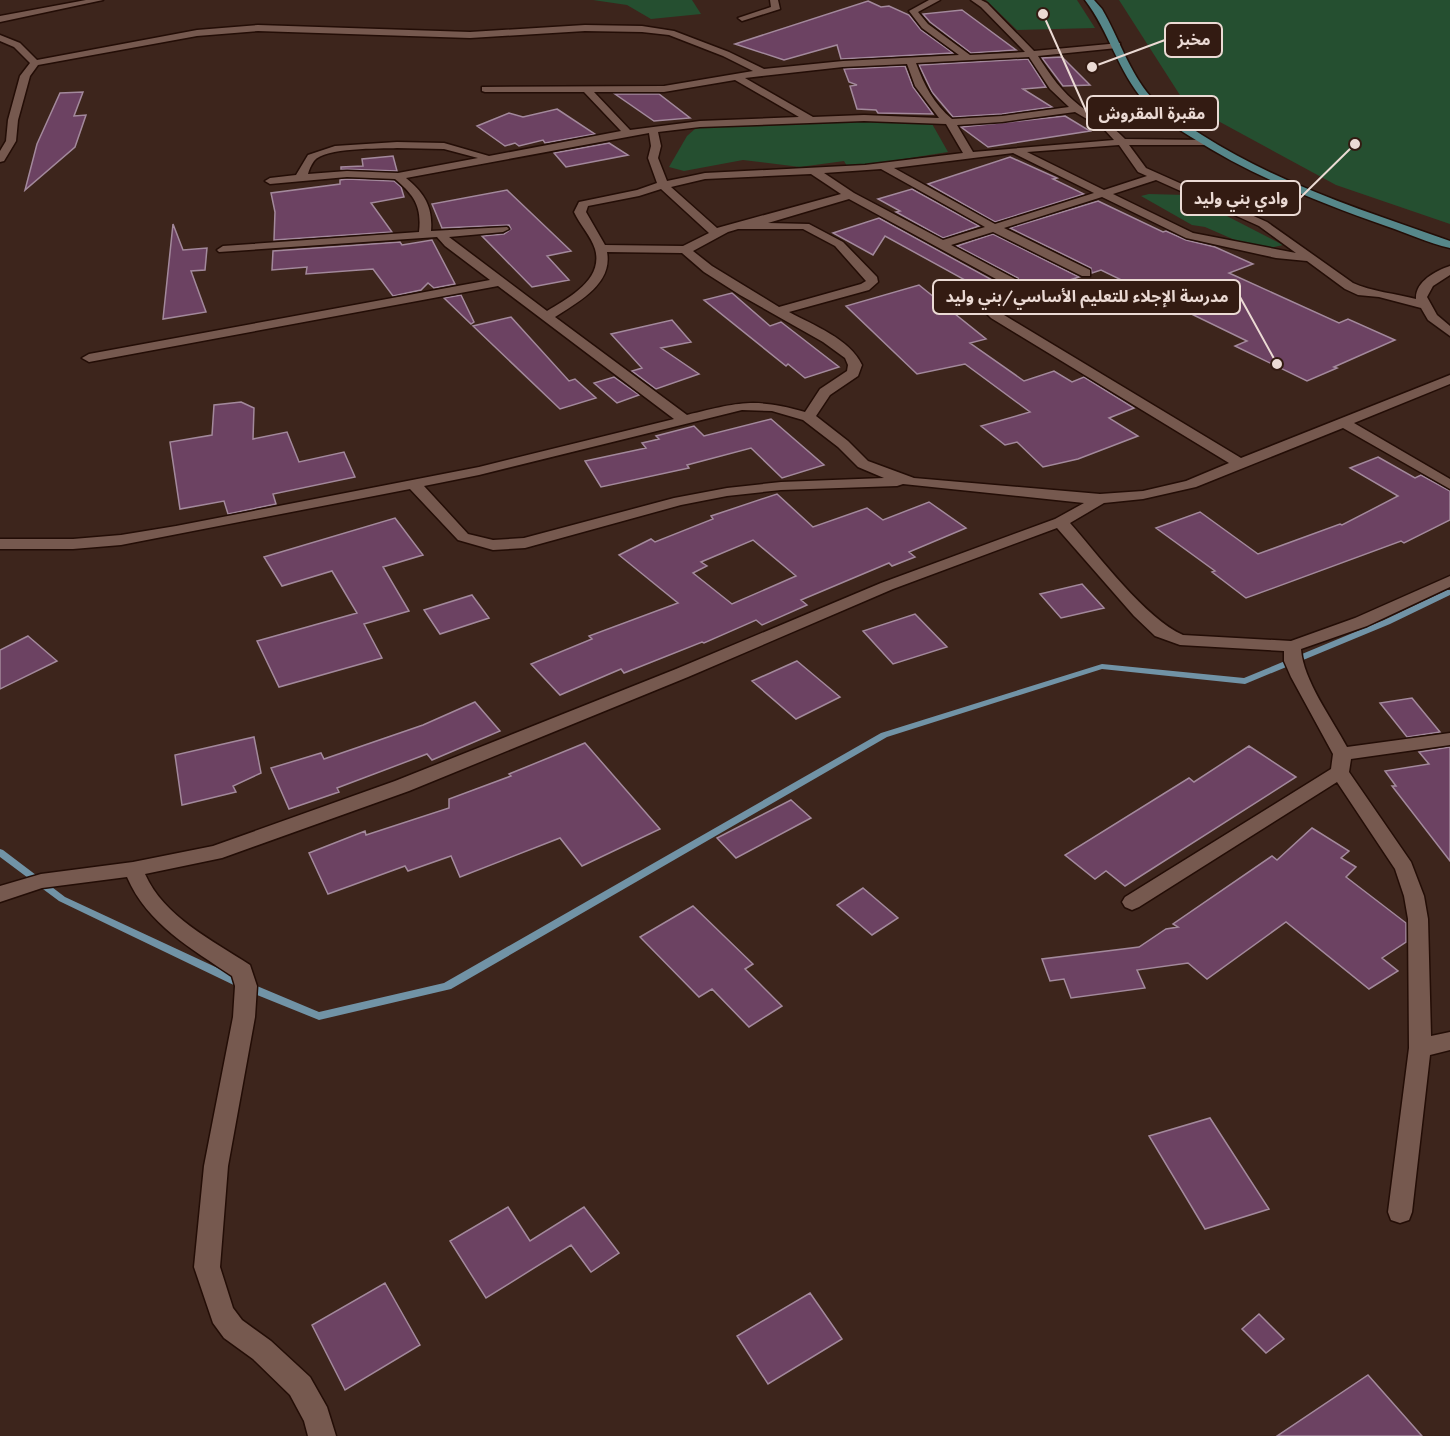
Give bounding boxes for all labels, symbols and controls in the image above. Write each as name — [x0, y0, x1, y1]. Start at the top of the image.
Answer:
callout: مخبز — [1165, 23, 1222, 57]
text: مخبز — [1176, 29, 1211, 49]
callout: مقبرة المقروش — [1087, 96, 1218, 130]
text: مقبرة المقروش — [1099, 103, 1205, 123]
callout: وادي بني وليد — [1181, 181, 1300, 215]
text: وادي بني وليد — [1194, 188, 1288, 212]
callout: مدرسة الإجلاء للتعليم الأساسي/بني وليد — [933, 280, 1240, 314]
text: مدرسة الإجلاء للتعليم الأساسي/بني وليد — [945, 286, 1229, 310]

